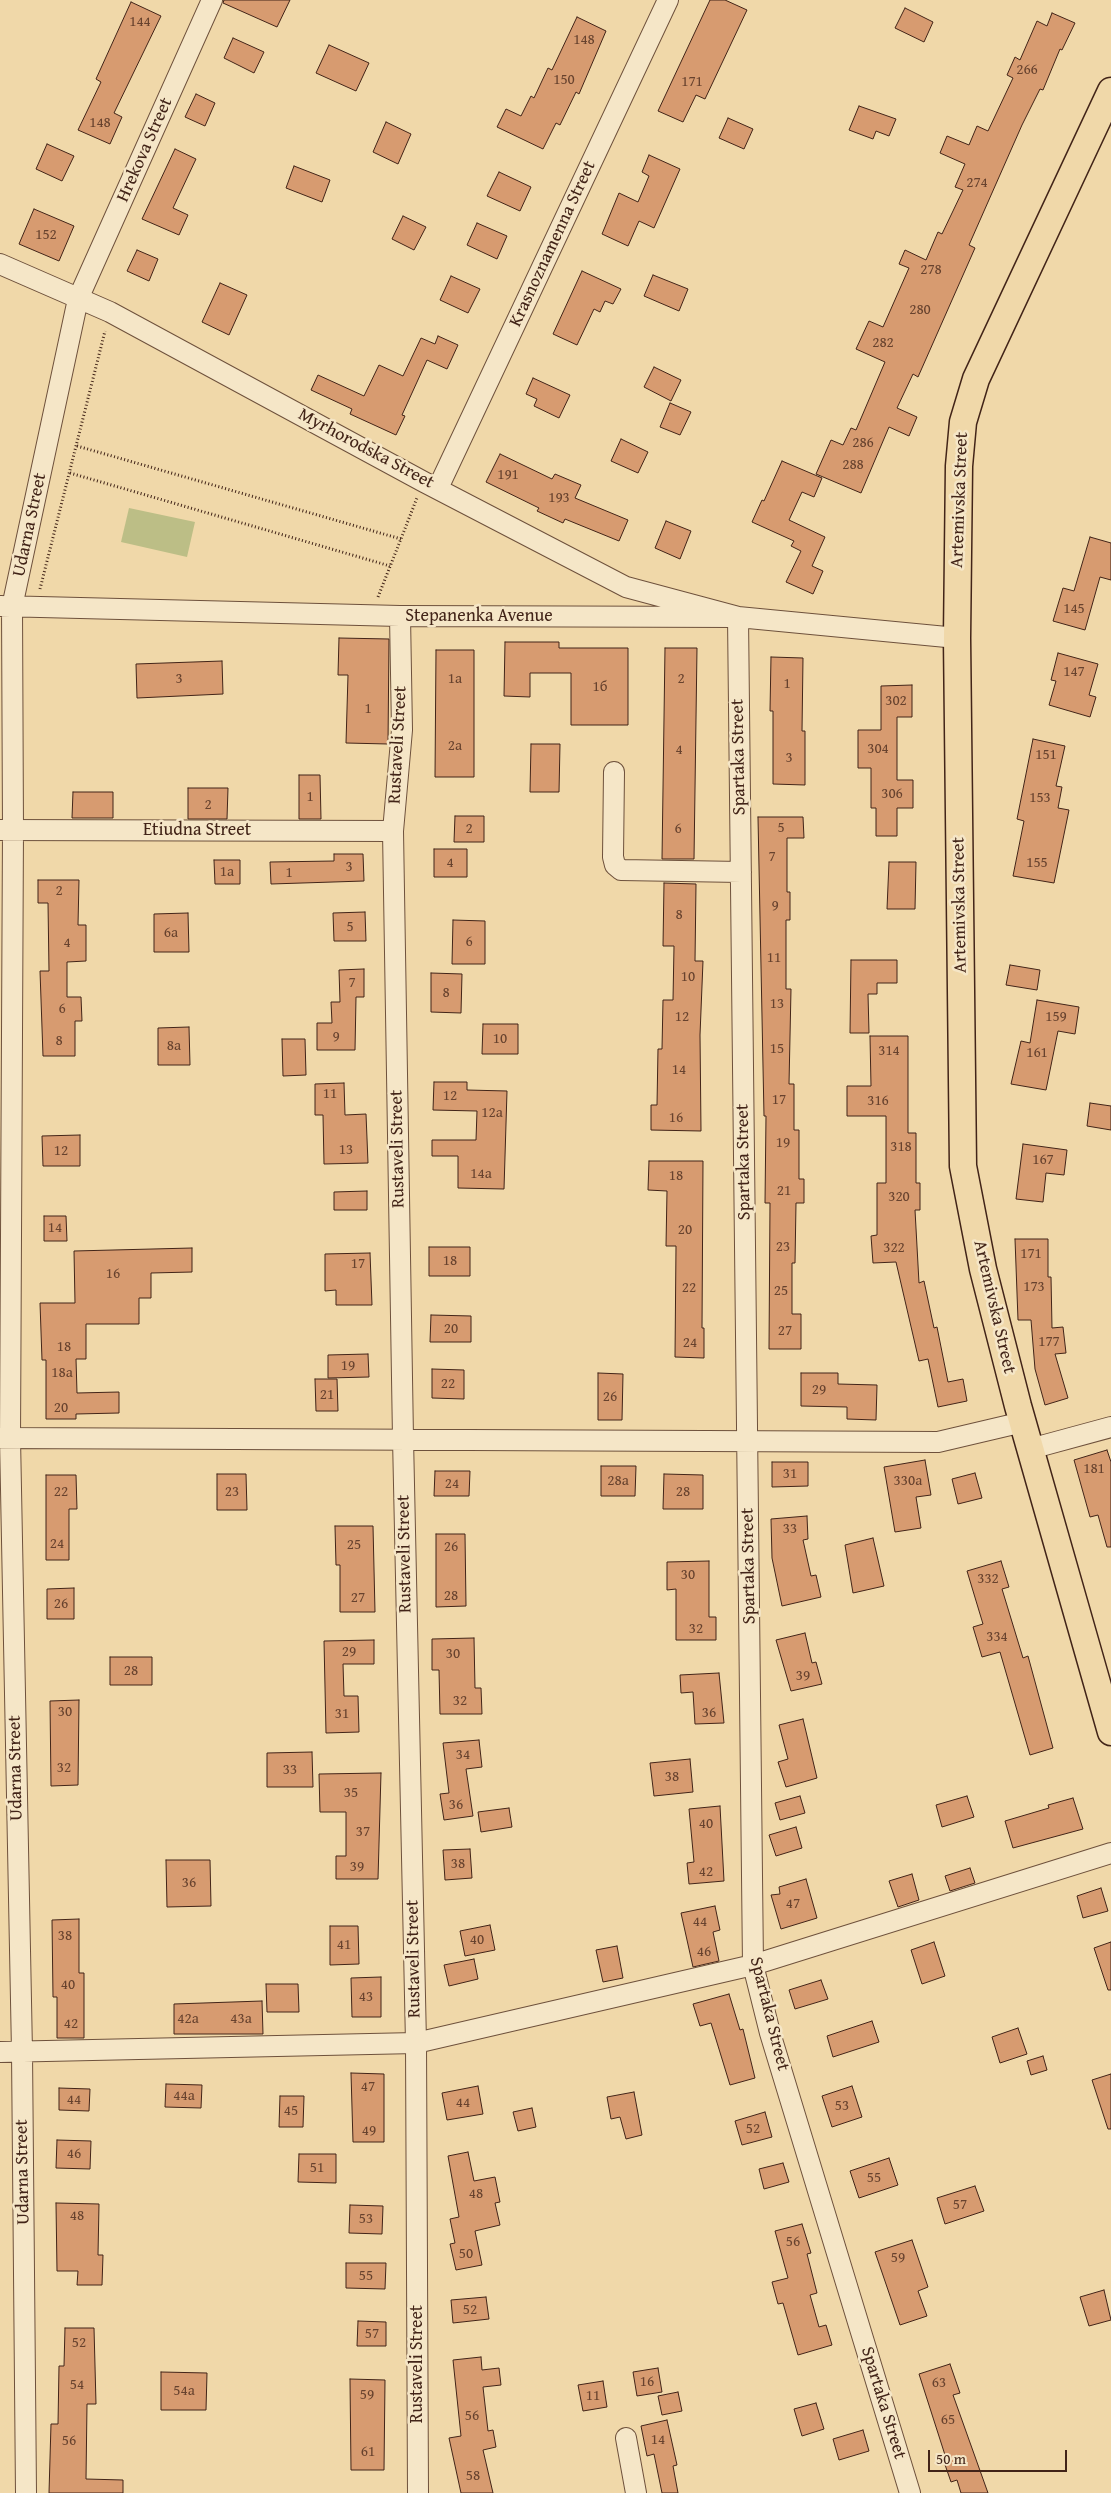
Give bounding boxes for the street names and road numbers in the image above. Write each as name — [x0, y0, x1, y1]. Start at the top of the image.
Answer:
street label: Hrekova Street — [112, 95, 178, 205]
street label: Krasnoznamenna Street — [505, 158, 601, 330]
street label: Myrhorodska Street — [294, 404, 438, 494]
street label: Artemivska Street — [947, 432, 973, 568]
street label: Udarna Street — [8, 471, 52, 579]
street label: Stepanenka Avenue — [405, 605, 553, 627]
street label: Rustaveli Street — [384, 685, 412, 805]
street label: Spartaka Street — [727, 699, 751, 815]
street label: Etiudna Street — [143, 819, 251, 841]
street label: Artemivska Street — [948, 837, 972, 973]
street label: Rustaveli Street — [386, 1090, 410, 1208]
street label: Spartaka Street — [732, 1104, 756, 1220]
street label: Artemivska Street — [968, 1238, 1020, 1376]
street label: Rustaveli Street — [393, 1495, 417, 1613]
street label: Spartaka Street — [737, 1508, 761, 1624]
street label: Udarna Street — [4, 1715, 28, 1821]
street label: Rustaveli Street — [402, 1900, 426, 2018]
street label: Spartaka Street — [744, 1955, 794, 2073]
street label: Udarna Street — [11, 2119, 35, 2225]
street label: Rustaveli Street — [406, 2305, 428, 2423]
street label: Spartaka Street — [856, 2344, 910, 2462]

